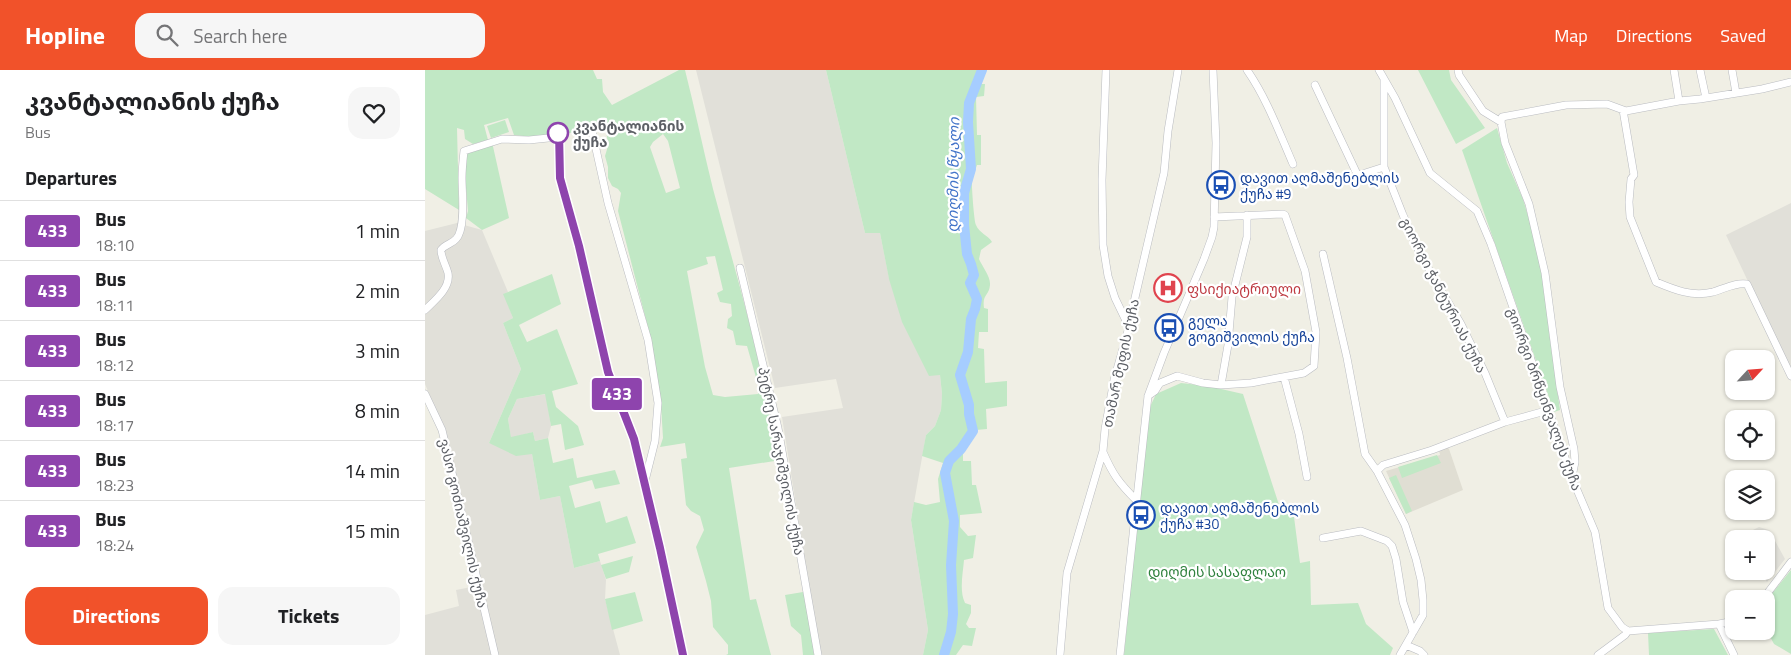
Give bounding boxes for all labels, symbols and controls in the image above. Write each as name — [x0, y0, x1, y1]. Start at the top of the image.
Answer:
search box — [135, 13, 485, 58]
text: Hopline — [25, 17, 105, 53]
icon: search — [153, 21, 181, 49]
text: Search here — [193, 21, 287, 50]
text: Map — [1554, 22, 1588, 49]
text: Directions — [1616, 22, 1692, 49]
text: Saved — [1720, 22, 1766, 49]
text: კვანტალიანის ქუჩა — [25, 83, 280, 119]
button: heart — [348, 87, 400, 139]
place label: კვანტალიანის ქუჩა — [573, 115, 684, 152]
water label: დიღმის წყალი — [940, 116, 966, 233]
text: Bus — [25, 120, 51, 144]
marker: კვანტალიანის ქუჩა — [547, 122, 569, 144]
text: Departures — [25, 163, 117, 192]
place label: დავით აღმაშენებლის ქუჩა #9 — [1240, 167, 1399, 204]
bus stop icon: დავით აღმაშენებლის ქუჩა #9 — [1206, 170, 1236, 200]
text: Bus — [95, 204, 126, 233]
street label: გიორგი ჭანტურიას ქუჩა — [1396, 214, 1492, 376]
text: 1 min — [355, 216, 400, 245]
text: 433 — [37, 217, 68, 244]
text: 18:10 — [95, 233, 134, 257]
text: Bus — [95, 264, 126, 293]
hospital icon: ფსიქიატრიული — [1153, 273, 1183, 303]
text: 2 min — [355, 276, 400, 305]
text: 433 — [37, 277, 68, 304]
place label: ფსიქიატრიული — [1187, 278, 1301, 299]
text: 18:11 — [95, 293, 134, 317]
street label: თამარ მეფის ქუჩა — [1096, 297, 1144, 429]
street label: გიორგი ბრწყინვალეს ქუჩა — [1502, 304, 1588, 494]
place label: გელა გოგიშვილის ქუჩა — [1188, 310, 1315, 347]
bus stop icon: გელა გოგიშვილის ქუჩა — [1154, 313, 1184, 343]
text: Bus — [95, 324, 126, 353]
text: 3 min — [355, 336, 400, 365]
text: 433 — [37, 337, 68, 364]
north arrow — [1725, 350, 1775, 400]
map controls — [1725, 350, 1775, 640]
text: 18:12 — [95, 353, 134, 377]
street label: პეტრე სარაჯიშვილის ქუჩა — [753, 365, 811, 557]
line badge: 433 — [588, 378, 646, 410]
text: 433 — [602, 380, 632, 407]
text: Bus — [95, 384, 126, 413]
text: 8 min — [355, 396, 400, 425]
text: 433 — [37, 397, 68, 424]
button: locate — [1725, 410, 1775, 460]
text: 18:17 — [95, 413, 134, 437]
street label: ვასო გოძიაშვილის ქუჩა — [434, 436, 494, 610]
text: Bus — [95, 444, 126, 473]
text: 14 min — [344, 456, 400, 485]
text: 433 — [37, 457, 68, 484]
button: layers — [1725, 470, 1775, 520]
text: 18:23 — [95, 473, 134, 497]
place label: დავით აღმაშენებლის ქუჩა #30 — [1160, 497, 1319, 534]
bus stop icon: დავით აღმაშენებლის ქუჩა #30 — [1126, 500, 1156, 530]
text: Bus — [95, 504, 126, 533]
text: 15 min — [344, 516, 400, 545]
text: 433 — [37, 517, 68, 544]
button: + — [1725, 530, 1775, 580]
text: 18:24 — [95, 533, 134, 557]
park label: დიღმის სასაფლაო — [1148, 561, 1286, 582]
button: Directions — [25, 587, 208, 645]
button: Tickets — [218, 587, 400, 645]
button: − — [1725, 590, 1775, 640]

